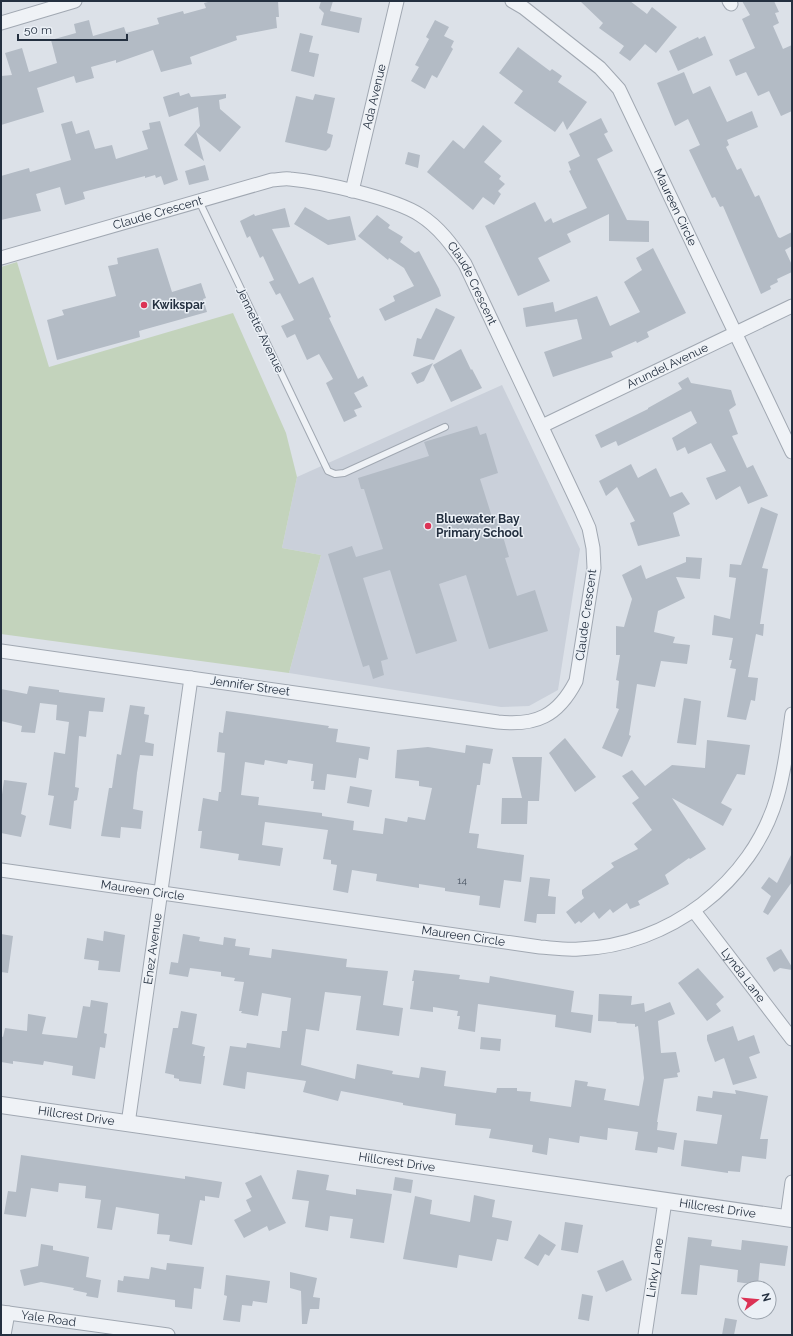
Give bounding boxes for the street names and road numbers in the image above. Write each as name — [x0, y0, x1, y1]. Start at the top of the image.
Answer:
street label: Ada Avenue — [360, 62, 389, 131]
street label: Maureen Circle — [651, 166, 700, 248]
street label: Claude Crescent — [111, 193, 204, 232]
street label: Claude Crescent — [444, 239, 500, 327]
street label: Jennette Avenue — [233, 285, 287, 375]
street label: Arundel Avenue — [624, 340, 710, 391]
street label: Claude Crescent — [573, 568, 599, 662]
street label: Jennifer Street — [209, 673, 291, 699]
street label: Maureen Circle — [100, 877, 185, 903]
street label: Enez Avenue — [141, 912, 165, 985]
street label: Maureen Circle — [421, 923, 506, 949]
street label: Lynda Lane — [718, 946, 768, 1005]
street label: Hillcrest Drive — [37, 1103, 115, 1128]
street label: Hillcrest Drive — [358, 1150, 436, 1174]
street label: Hillcrest Drive — [678, 1196, 757, 1221]
street label: Linky Lane — [644, 1237, 666, 1298]
street label: Yale Road — [20, 1308, 77, 1329]

